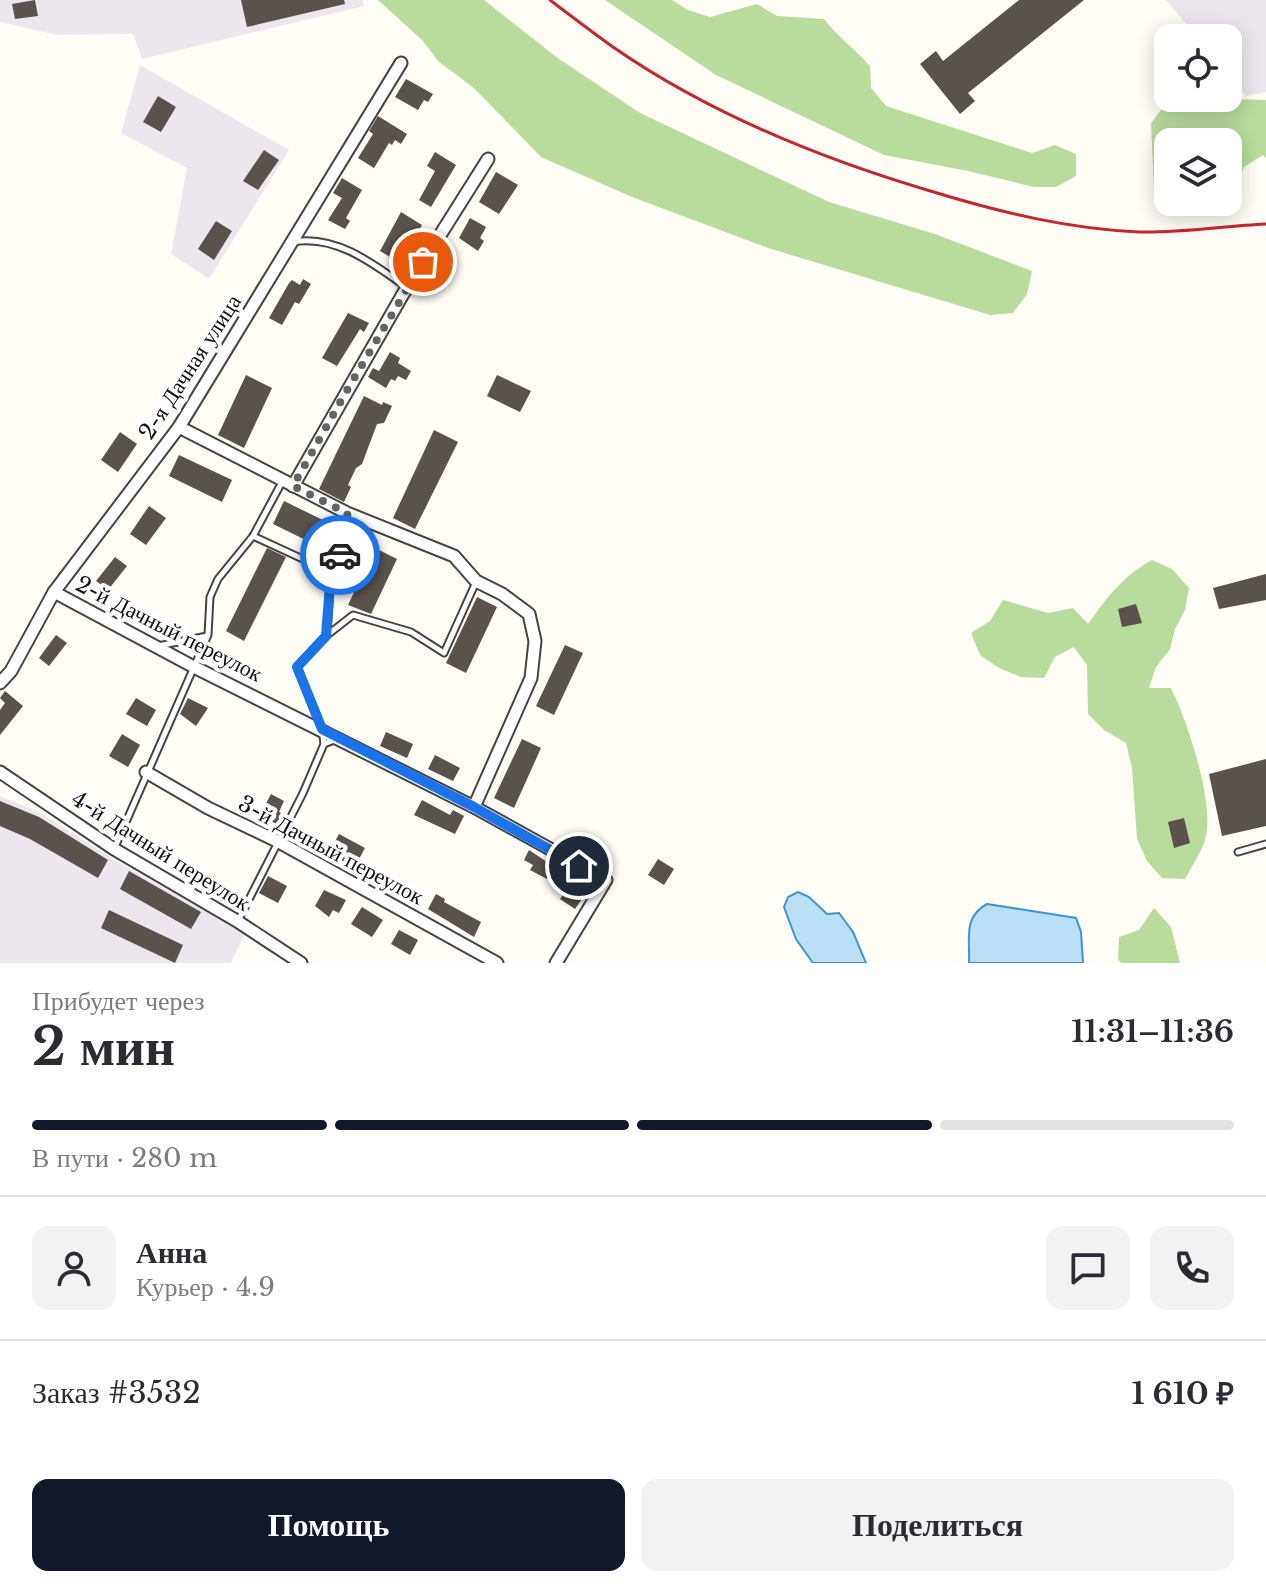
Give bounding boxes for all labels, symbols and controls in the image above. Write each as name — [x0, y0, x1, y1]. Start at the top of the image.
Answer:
map controls — [1154, 24, 1242, 216]
button: locate — [1154, 24, 1242, 112]
button: layers — [1154, 128, 1242, 216]
pin — [389, 228, 457, 296]
icon: bag — [401, 240, 445, 284]
street label: 2-я Дачная улица — [133, 289, 247, 445]
courier — [300, 515, 380, 595]
icon: car — [318, 533, 362, 577]
street label: 2-й Дачный переулок — [71, 570, 267, 688]
street label: 4-й Дачный переулок — [67, 785, 255, 917]
street label: 3-й Дачный переулок — [234, 790, 428, 910]
pin — [545, 832, 613, 900]
icon: home — [557, 844, 601, 888]
text: Прибудет через — [32, 985, 205, 1017]
text: 11:31–11:36 — [1071, 1013, 1234, 1050]
text: 2 мин — [32, 1015, 175, 1079]
text: В пути · 280 m — [32, 1142, 217, 1174]
button: person — [32, 1226, 116, 1310]
button: chat — [1046, 1226, 1130, 1310]
button: phone — [1150, 1226, 1234, 1310]
text: Анна — [136, 1234, 207, 1271]
text: Курьер · 4.9 — [136, 1271, 275, 1303]
text: Заказ #3532 — [32, 1374, 201, 1411]
text: 1 610 ₽ — [1132, 1375, 1234, 1412]
button: Помощь — [32, 1479, 625, 1571]
button: Поделиться — [641, 1479, 1234, 1571]

